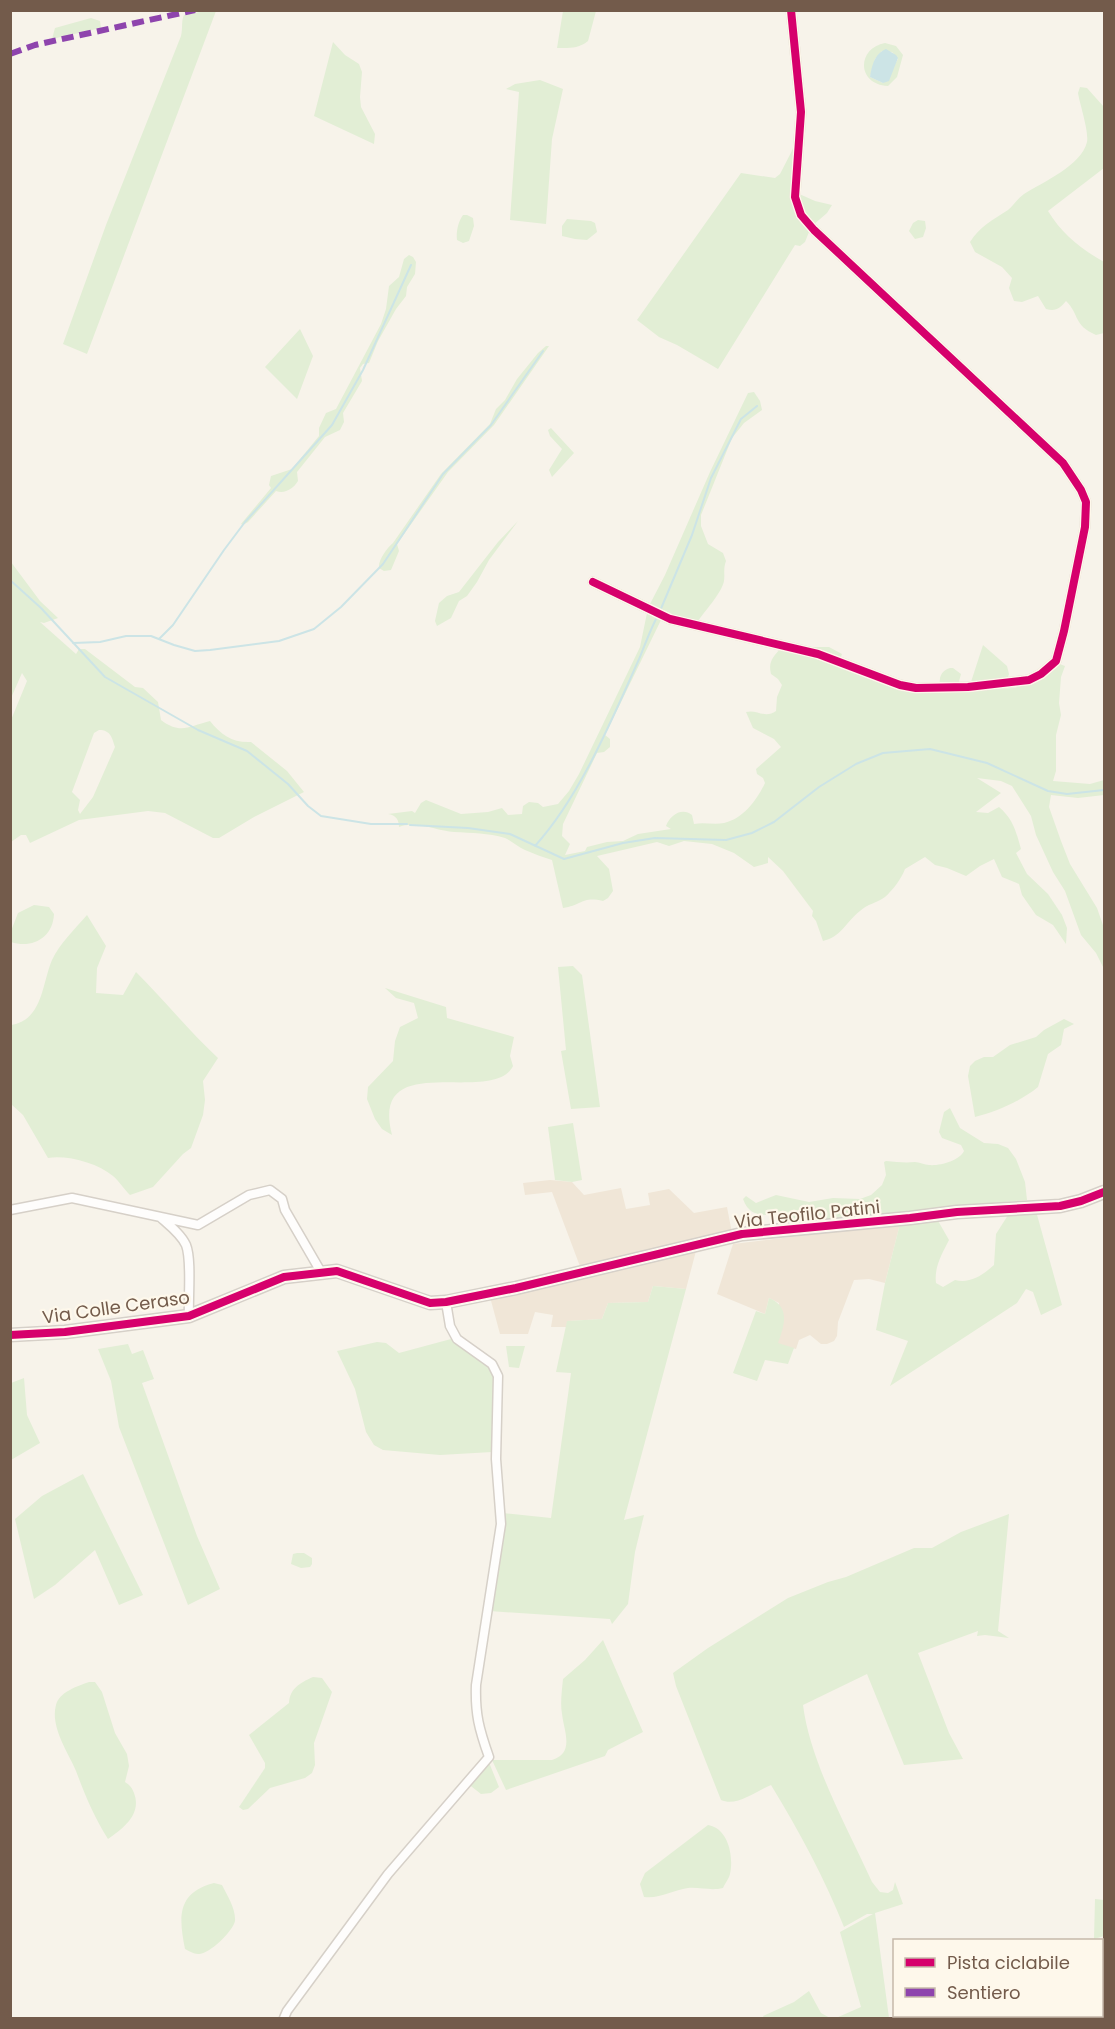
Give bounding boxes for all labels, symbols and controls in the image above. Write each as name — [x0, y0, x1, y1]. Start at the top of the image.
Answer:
street label: Via Teofilo Patini — [733, 1194, 881, 1234]
street label: Via Colle Ceraso — [41, 1284, 191, 1330]
legend — [893, 1939, 1103, 2017]
text: Pista ciclabile — [947, 1950, 1070, 1975]
text: Sentiero — [947, 1980, 1021, 2005]

